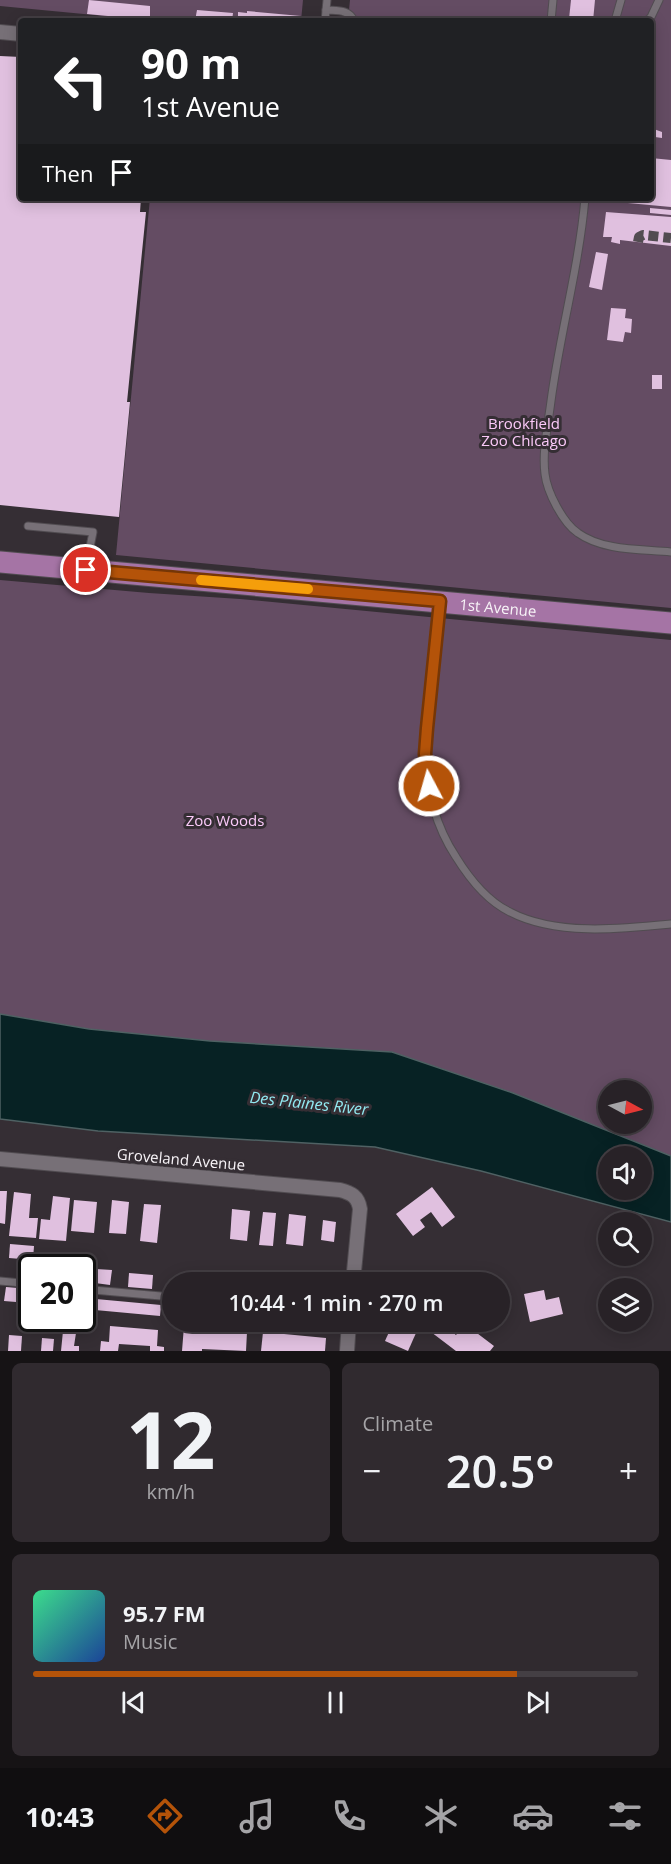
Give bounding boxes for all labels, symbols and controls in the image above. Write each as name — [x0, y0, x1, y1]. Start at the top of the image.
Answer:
text: 90 m — [141, 34, 241, 91]
icon: left — [42, 42, 120, 120]
text: 1st Avenue — [141, 88, 280, 125]
icon: arrive — [105, 156, 138, 189]
text: Then — [42, 158, 93, 188]
park label: Brookfield Zoo Chicago — [481, 413, 567, 450]
pin — [60, 544, 111, 595]
icon: arrive — [69, 553, 102, 586]
street label: 1st Avenue — [459, 594, 537, 621]
position arrow — [397, 754, 461, 818]
park label: Zoo Woods — [186, 810, 264, 830]
north arrow — [598, 1080, 652, 1134]
map controls — [598, 1080, 652, 1332]
water label: Des Plaines River — [249, 1086, 370, 1120]
street label: Groveland Avenue — [116, 1143, 246, 1175]
button: sound — [598, 1146, 652, 1200]
button: search — [598, 1212, 652, 1266]
speed limit sign: 20 — [18, 1254, 96, 1332]
button: layers — [598, 1278, 652, 1332]
text: 10:44 · 1 min · 270 m — [228, 1287, 444, 1317]
text: 12 — [126, 1386, 215, 1492]
text: Climate — [363, 1410, 433, 1437]
text: 20.5° — [446, 1440, 555, 1501]
text: − — [363, 1448, 381, 1493]
text: + — [619, 1448, 638, 1493]
text: km/h — [146, 1478, 195, 1505]
text: 95.7 FM — [123, 1598, 206, 1628]
text: Music — [123, 1628, 177, 1655]
icon: previous — [117, 1686, 150, 1719]
icon: pause — [319, 1686, 352, 1719]
icon: next — [521, 1686, 554, 1719]
icon: directions — [144, 1795, 186, 1837]
icon: music — [236, 1795, 278, 1837]
icon: phone — [328, 1795, 370, 1837]
icon: climate — [420, 1795, 462, 1837]
icon: car — [512, 1795, 554, 1837]
icon: filters — [604, 1795, 646, 1837]
text: 10:43 — [25, 1798, 94, 1835]

